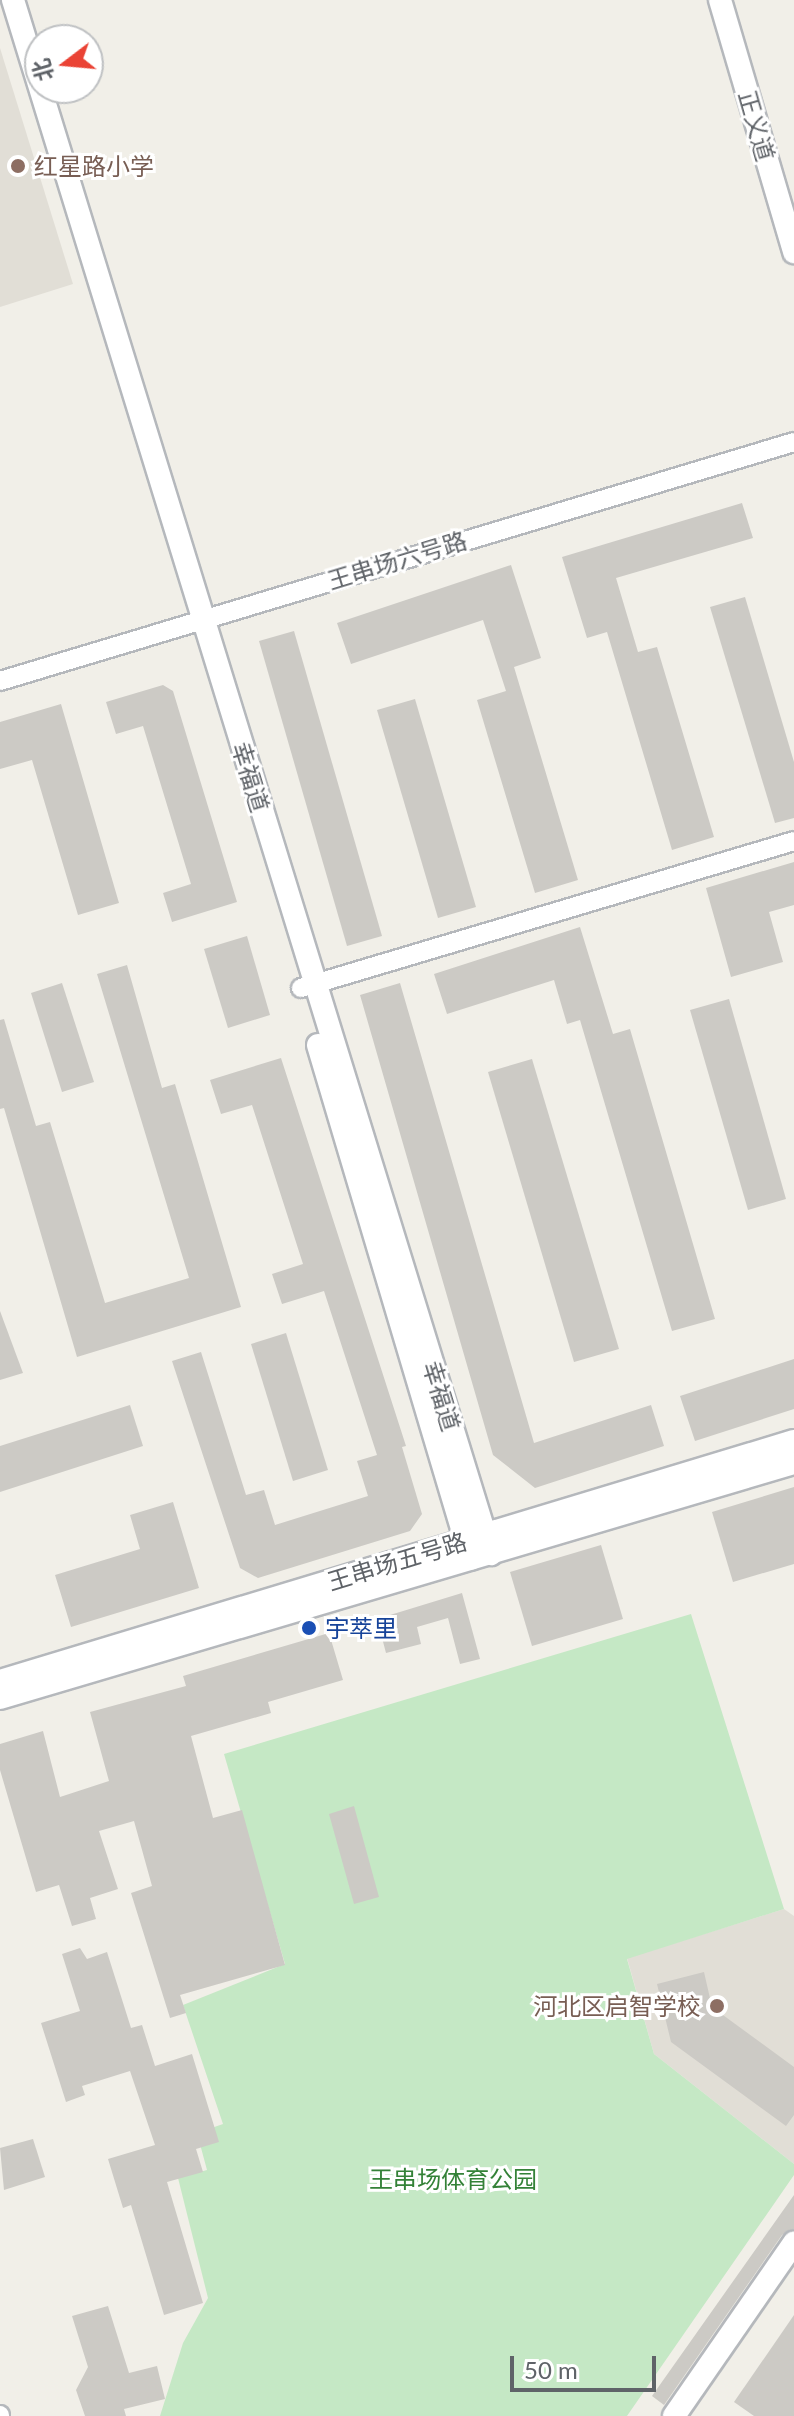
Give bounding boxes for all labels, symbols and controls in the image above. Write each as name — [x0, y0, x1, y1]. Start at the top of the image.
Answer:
north arrow — [24, 24, 104, 104]
text: 北 — [26, 56, 58, 85]
street label: 正义道 — [733, 87, 781, 165]
place label: 红星路小学 — [34, 152, 154, 180]
marker: 红星路小学 — [9, 157, 27, 175]
street label: 王串场六号路 — [324, 525, 470, 595]
street label: 幸福道 — [227, 738, 275, 816]
street label: 幸福道 — [418, 1357, 466, 1435]
street label: 王串场五号路 — [324, 1526, 470, 1596]
place label: 宇萃里 — [325, 1614, 397, 1642]
marker: 宇萃里 — [300, 1619, 318, 1637]
place label: 河北区启智学校 — [533, 1992, 701, 2020]
marker: 河北区启智学校 — [708, 1997, 726, 2015]
park label: 王串场体育公园 — [369, 2165, 537, 2193]
scale bar — [514, 2340, 660, 2390]
text: 50 m — [524, 2355, 578, 2384]

